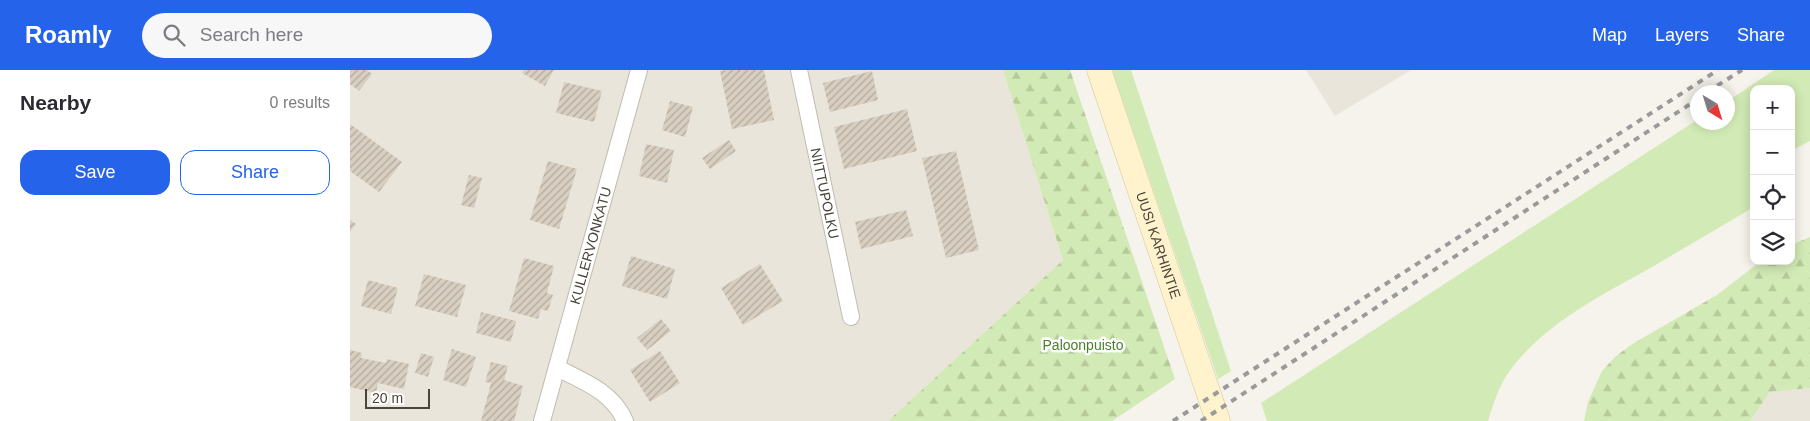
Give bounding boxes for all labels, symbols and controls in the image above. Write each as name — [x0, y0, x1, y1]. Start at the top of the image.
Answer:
search box — [142, 13, 492, 58]
text: Roamly — [25, 21, 112, 48]
icon: search — [160, 21, 188, 49]
text: Search here — [200, 24, 303, 45]
text: Map — [1592, 25, 1627, 45]
text: Layers — [1655, 25, 1709, 45]
text: Share — [1737, 25, 1785, 45]
north arrow — [1690, 85, 1735, 130]
map controls — [1750, 85, 1795, 265]
button: + — [1750, 85, 1795, 130]
text: Nearby — [20, 91, 91, 114]
text: 0 results — [270, 94, 330, 111]
button: − — [1750, 130, 1795, 175]
street label: NIITTUPOLKU — [808, 146, 842, 240]
button: Save — [20, 150, 170, 195]
button: Share — [180, 150, 330, 195]
button: locate — [1750, 175, 1795, 220]
street label: KULLERVONKATU — [567, 185, 614, 306]
street label: UUSI KARHINTIE — [1133, 190, 1184, 301]
button: layers — [1750, 220, 1795, 265]
park label: Paloonpuisto — [1043, 337, 1124, 353]
scale bar — [365, 386, 430, 409]
text: 20 m — [372, 390, 403, 406]

